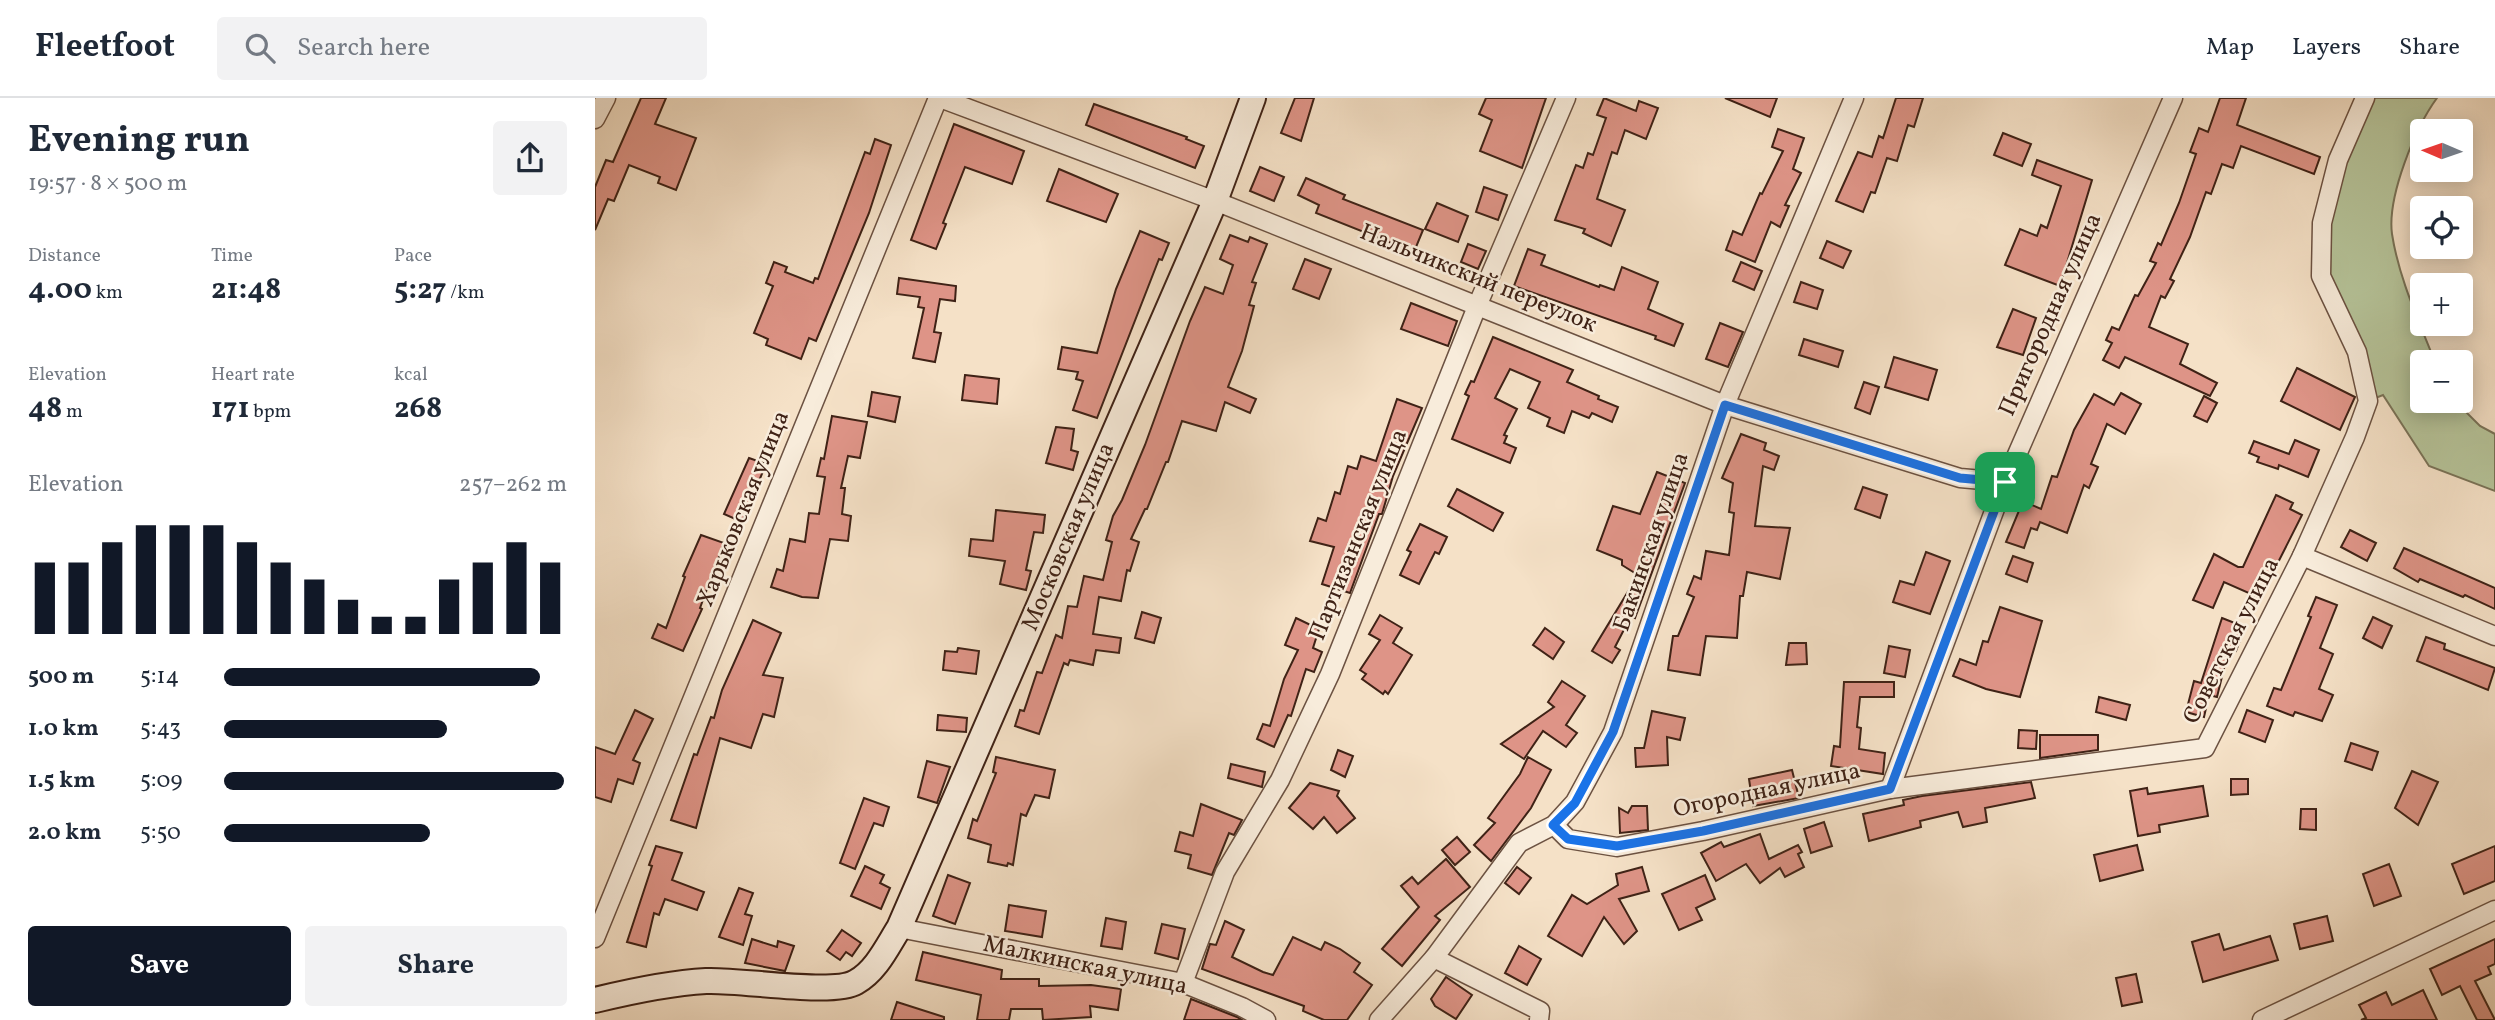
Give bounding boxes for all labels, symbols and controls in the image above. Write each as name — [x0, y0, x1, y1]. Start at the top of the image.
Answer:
search box — [217, 17, 707, 80]
text: Fleetfoot — [35, 25, 175, 71]
icon: search — [241, 29, 279, 67]
text: Search here — [297, 30, 430, 66]
text: Map — [2206, 31, 2254, 65]
text: Layers — [2292, 31, 2361, 65]
text: Share — [2399, 31, 2460, 65]
text: Evening run — [28, 115, 250, 168]
north arrow — [2410, 119, 2473, 182]
map controls — [2410, 119, 2473, 413]
button: share — [493, 121, 567, 195]
text: 19:57 · 8 × 500 m — [28, 168, 187, 200]
button: locate — [2410, 196, 2473, 259]
street label: Пригородная улица — [1991, 208, 2111, 422]
street label: Нальчикский переулок — [1354, 216, 1602, 342]
text: Distance — [28, 243, 101, 269]
text: Time — [211, 243, 253, 269]
text: Pace — [394, 243, 432, 269]
text: 4.00 — [28, 269, 92, 311]
text: 21:48 — [211, 269, 281, 311]
text: 5:27 — [394, 269, 447, 311]
button: + — [2410, 273, 2473, 336]
text: km — [92, 280, 123, 306]
text: /km — [447, 280, 484, 306]
button: − — [2410, 350, 2473, 413]
text: Elevation — [28, 362, 107, 388]
text: Heart rate — [211, 362, 295, 388]
text: kcal — [394, 362, 428, 388]
text: 48 — [28, 388, 62, 430]
text: 171 — [211, 388, 249, 430]
text: 268 — [394, 388, 442, 430]
text: m — [62, 399, 83, 425]
text: bpm — [249, 399, 291, 425]
street label: Харьковская улица — [689, 406, 799, 612]
street label: Партизанская улица — [1301, 424, 1417, 646]
street label: Московская улица — [1014, 438, 1124, 636]
street label: Бакинская улица — [1605, 448, 1699, 636]
pin — [1975, 452, 2035, 512]
icon: arrive — [1986, 463, 2024, 501]
text: Elevation — [28, 469, 124, 501]
text: 257–262 m — [459, 469, 567, 501]
street label: Советская улица — [2175, 552, 2289, 730]
text: 500 m — [28, 661, 94, 693]
text: 5:14 — [140, 661, 179, 693]
text: 1.0 km — [28, 713, 99, 745]
text: 5:43 — [140, 713, 181, 745]
street label: Огородная улица — [1670, 755, 1864, 827]
text: 1.5 km — [28, 765, 95, 797]
text: 5:09 — [140, 765, 182, 797]
text: 2.0 km — [28, 817, 101, 849]
text: 5:50 — [140, 817, 181, 849]
button: Save — [28, 926, 291, 1006]
button: Share — [305, 926, 567, 1006]
street label: Малкинская улица — [980, 928, 1190, 1004]

